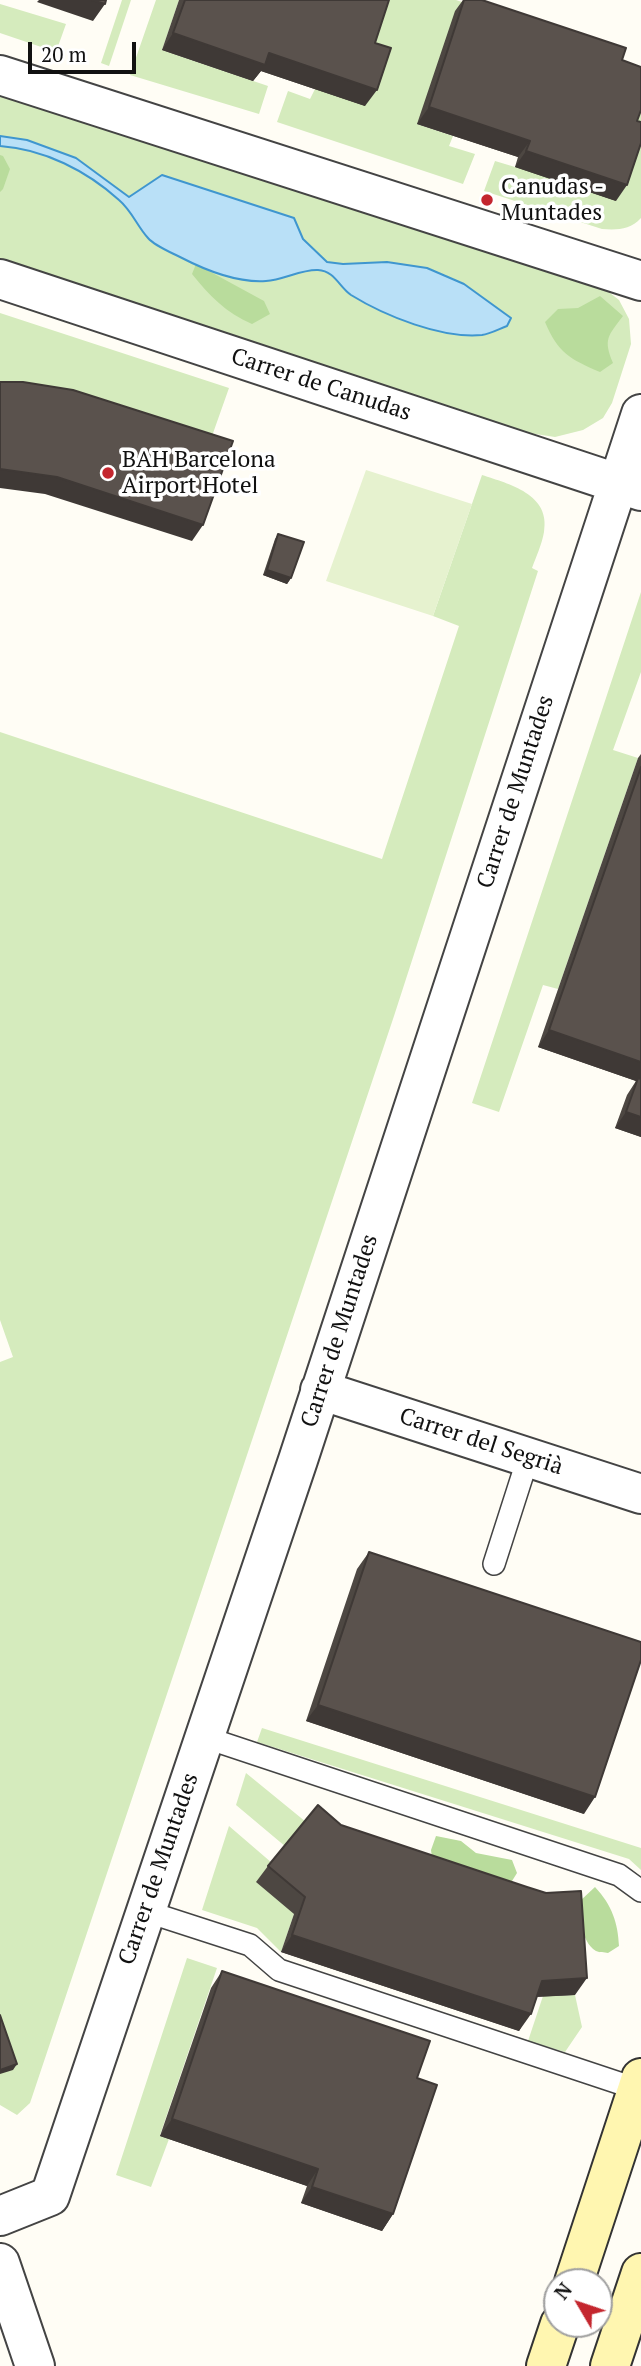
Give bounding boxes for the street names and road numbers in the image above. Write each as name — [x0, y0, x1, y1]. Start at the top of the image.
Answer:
street label: Carrer de Canudas — [228, 343, 414, 427]
street label: Carrer de Muntades — [472, 692, 560, 892]
street label: Carrer de Muntades — [296, 1231, 384, 1431]
street label: Carrer del Segrià — [396, 1403, 566, 1481]
street label: Carrer de Muntades — [113, 1769, 205, 1969]

